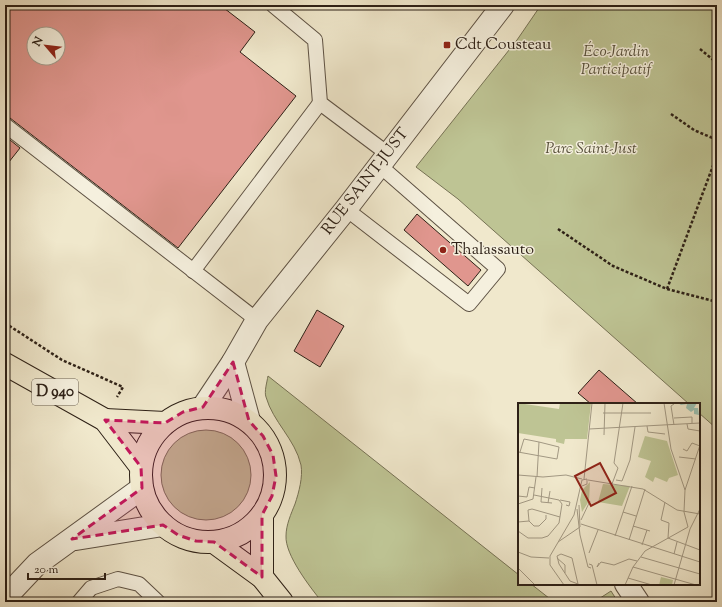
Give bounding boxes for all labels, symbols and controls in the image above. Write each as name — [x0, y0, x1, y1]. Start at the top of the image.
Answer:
north arrow — [26, 26, 66, 66]
text: N — [28, 34, 47, 50]
place label: Cdt Cousteau — [455, 34, 551, 57]
marker: Cdt Cousteau — [442, 40, 452, 50]
park label: Éco-Jardin Participatif — [581, 41, 653, 82]
street label: RUE SAINT-JUST — [317, 124, 415, 240]
park label: Parc Saint-Just — [545, 138, 637, 161]
place label: Thalassauto — [451, 239, 534, 262]
marker: Thalassauto — [438, 245, 448, 255]
road number: D 940 — [32, 379, 78, 405]
inset map — [518, 403, 700, 585]
scale bar — [28, 555, 105, 581]
text: 20 m — [34, 561, 59, 579]

